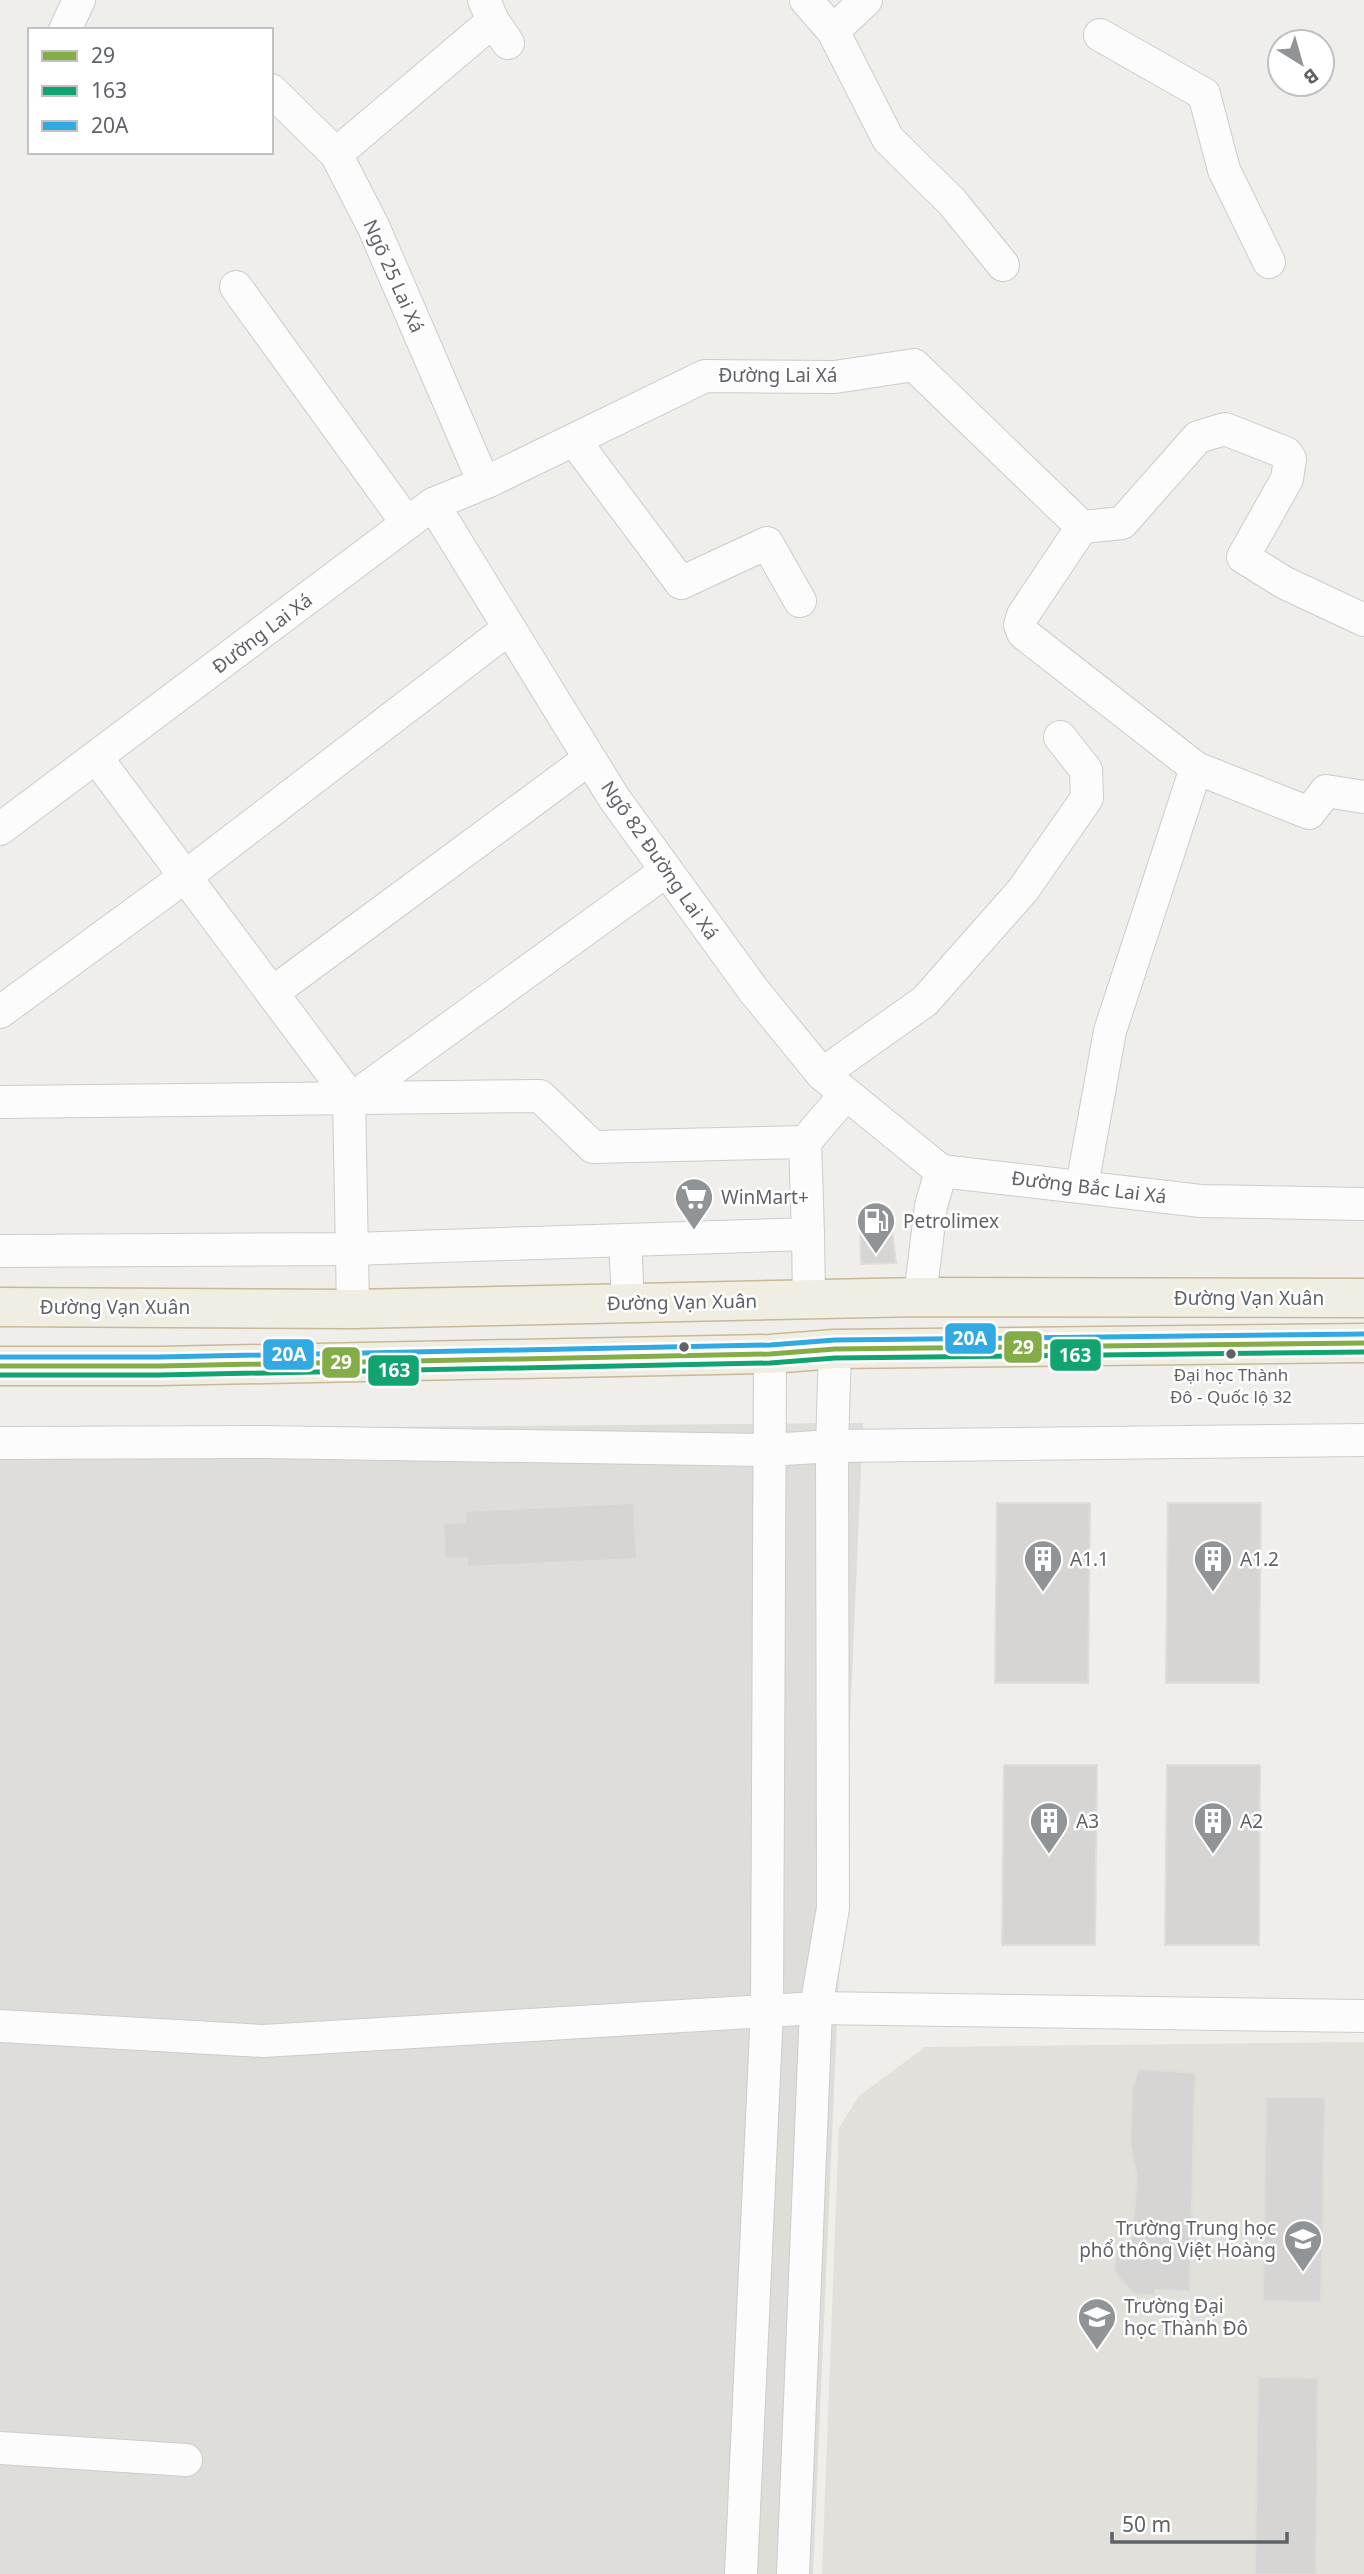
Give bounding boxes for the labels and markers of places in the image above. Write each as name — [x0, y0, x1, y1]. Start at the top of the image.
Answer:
supermarket icon: WinMart+ — [673, 1176, 715, 1231]
place label: WinMart+ — [721, 1184, 809, 1210]
fuel station icon: Petrolimex — [855, 1200, 897, 1255]
place label: Petrolimex — [903, 1208, 999, 1234]
unlabelled marker — [677, 1340, 691, 1354]
marker: Đại học Thành Đô - Quốc lộ 32 — [1224, 1347, 1238, 1361]
place label: Đại học Thành Đô - Quốc lộ 32 — [1170, 1363, 1292, 1408]
building icon: A1.1 — [1022, 1538, 1064, 1593]
building icon: A1.2 — [1192, 1538, 1234, 1593]
place label: A1.1 — [1070, 1546, 1109, 1572]
place label: A1.2 — [1240, 1546, 1279, 1572]
building icon: A3 — [1028, 1800, 1070, 1855]
building icon: A2 — [1192, 1800, 1234, 1855]
place label: A3 — [1076, 1808, 1099, 1834]
place label: A2 — [1240, 1808, 1263, 1834]
place label: Trường Trung học phổ thông Việt Hoàng — [1079, 2215, 1276, 2263]
school or university icon: Trường Trung học phổ thông Việt Hoàng — [1282, 2218, 1324, 2273]
place label: Trường Đại học Thành Đô — [1124, 2293, 1248, 2341]
school or university icon: Trường Đại học Thành Đô — [1076, 2296, 1118, 2351]

